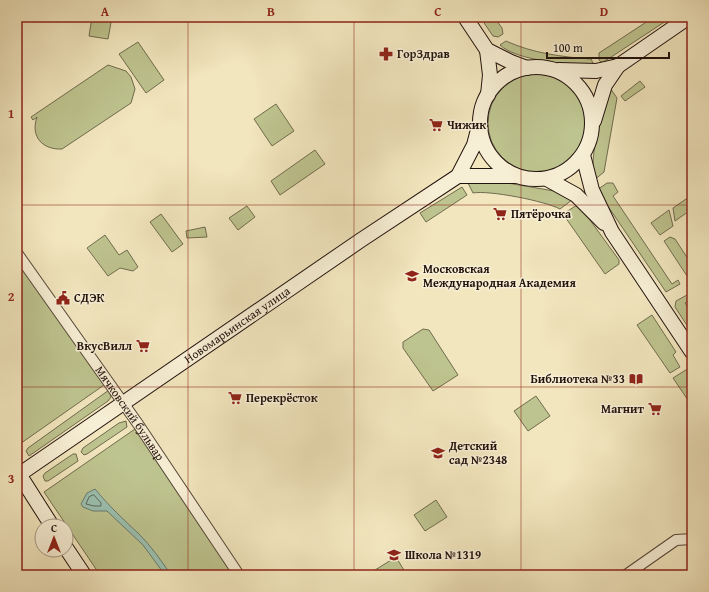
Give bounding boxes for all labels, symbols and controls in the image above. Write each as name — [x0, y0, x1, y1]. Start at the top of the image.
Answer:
text: A — [101, 2, 110, 21]
text: B — [267, 2, 275, 21]
text: C — [434, 2, 442, 21]
text: D — [600, 2, 608, 21]
scale bar — [547, 34, 669, 60]
text: 100 m — [553, 39, 583, 56]
place label: ГорЗдрав — [397, 45, 450, 62]
pharmacy icon: ГорЗдрав — [378, 46, 394, 62]
text: 1 — [8, 104, 14, 123]
place label: Чижик — [447, 116, 486, 133]
supermarket icon: Чижик — [428, 117, 444, 133]
place label: Пятёрочка — [511, 205, 572, 222]
supermarket icon: Пятёрочка — [492, 206, 508, 222]
place label: Московская Международная Академия — [423, 260, 576, 291]
school or university icon: Московская Международная Академия — [404, 268, 420, 284]
street label: Новомарьинская улица — [180, 282, 294, 367]
text: 2 — [8, 287, 15, 306]
place label: СДЭК — [74, 289, 105, 306]
public building icon: СДЭК — [55, 290, 71, 306]
place label: ВкусВилл — [77, 337, 132, 354]
supermarket icon: ВкусВилл — [135, 338, 151, 354]
street label: Мячковский бульвар — [92, 362, 169, 464]
place label: Библиотека №33 — [530, 370, 625, 387]
library icon: Библиотека №33 — [628, 371, 644, 387]
place label: Перекрёсток — [246, 389, 318, 406]
supermarket icon: Перекрёсток — [227, 390, 243, 406]
place label: Магнит — [601, 400, 645, 417]
supermarket icon: Магнит — [647, 401, 663, 417]
place label: Детский сад №2348 — [448, 437, 507, 468]
school or university icon: Детский сад №2348 — [430, 445, 446, 461]
text: 3 — [8, 469, 14, 488]
north arrow — [34, 518, 74, 558]
text: С — [51, 520, 57, 536]
place label: Школа №1319 — [405, 546, 481, 563]
school or university icon: Школа №1319 — [386, 547, 402, 563]

